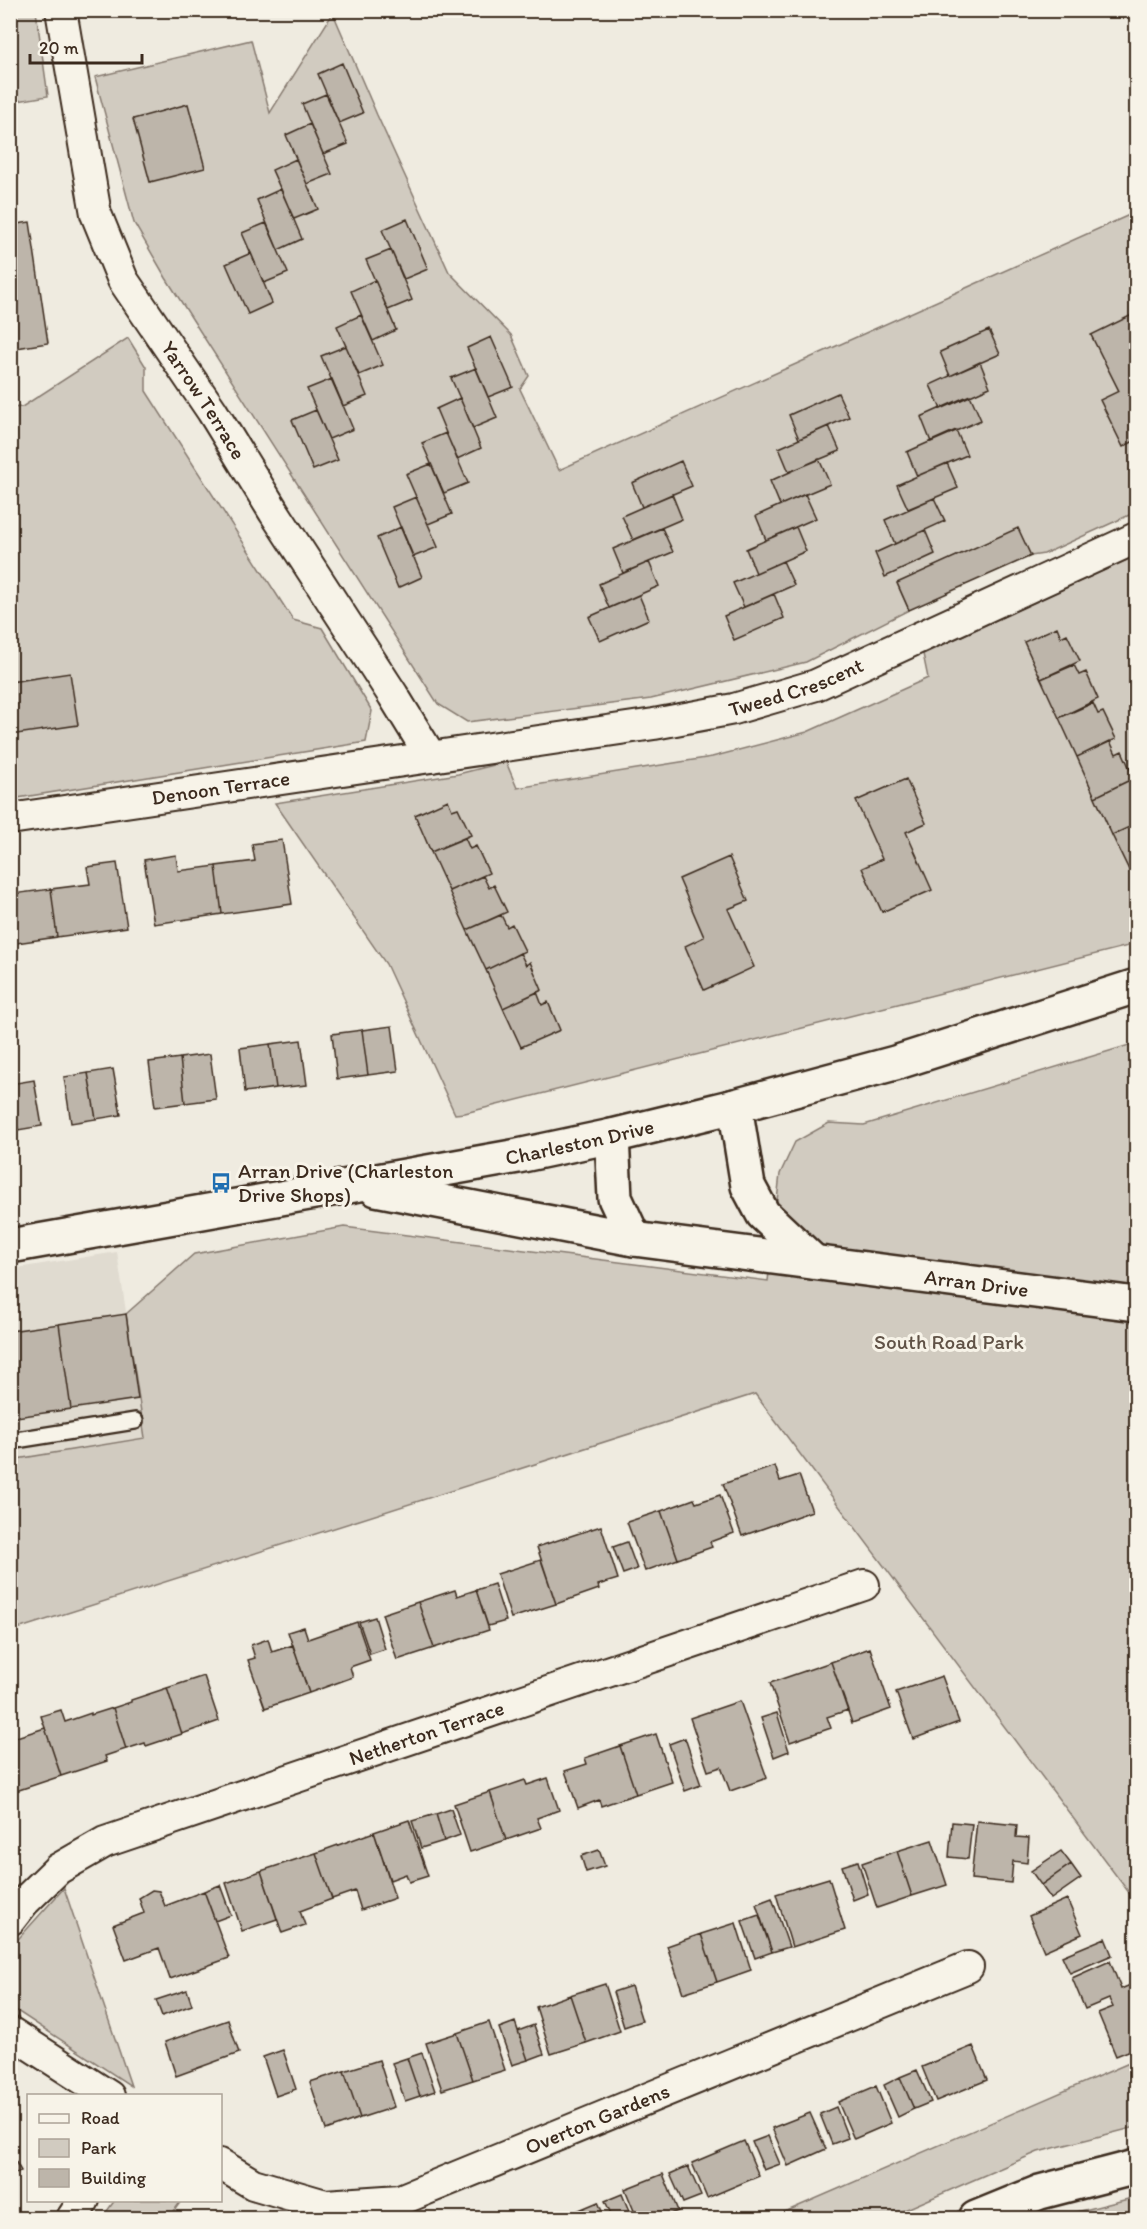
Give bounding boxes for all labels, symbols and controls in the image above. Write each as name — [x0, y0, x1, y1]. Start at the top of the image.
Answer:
scale bar — [30, 27, 142, 65]
text: 20 m — [39, 37, 79, 59]
street label: Yarrow Terrace — [156, 336, 252, 464]
street label: Tweed Crescent — [726, 652, 867, 722]
street label: Denoon Terrace — [150, 765, 291, 810]
street label: Charleston Drive — [503, 1113, 656, 1170]
place label: Arran Drive (Charleston Drive Shops) — [238, 1158, 453, 1207]
bus stop icon: Arran Drive (Charleston Drive Shops) — [209, 1171, 233, 1195]
street label: Arran Drive — [923, 1264, 1030, 1302]
park label: South Road Park — [874, 1329, 1024, 1354]
street label: Netherton Terrace — [346, 1695, 507, 1770]
street label: Overton Gardens — [521, 2078, 673, 2159]
legend — [27, 2094, 222, 2202]
text: Road — [81, 2107, 120, 2129]
text: Park — [81, 2137, 116, 2159]
text: Building — [81, 2167, 147, 2189]

